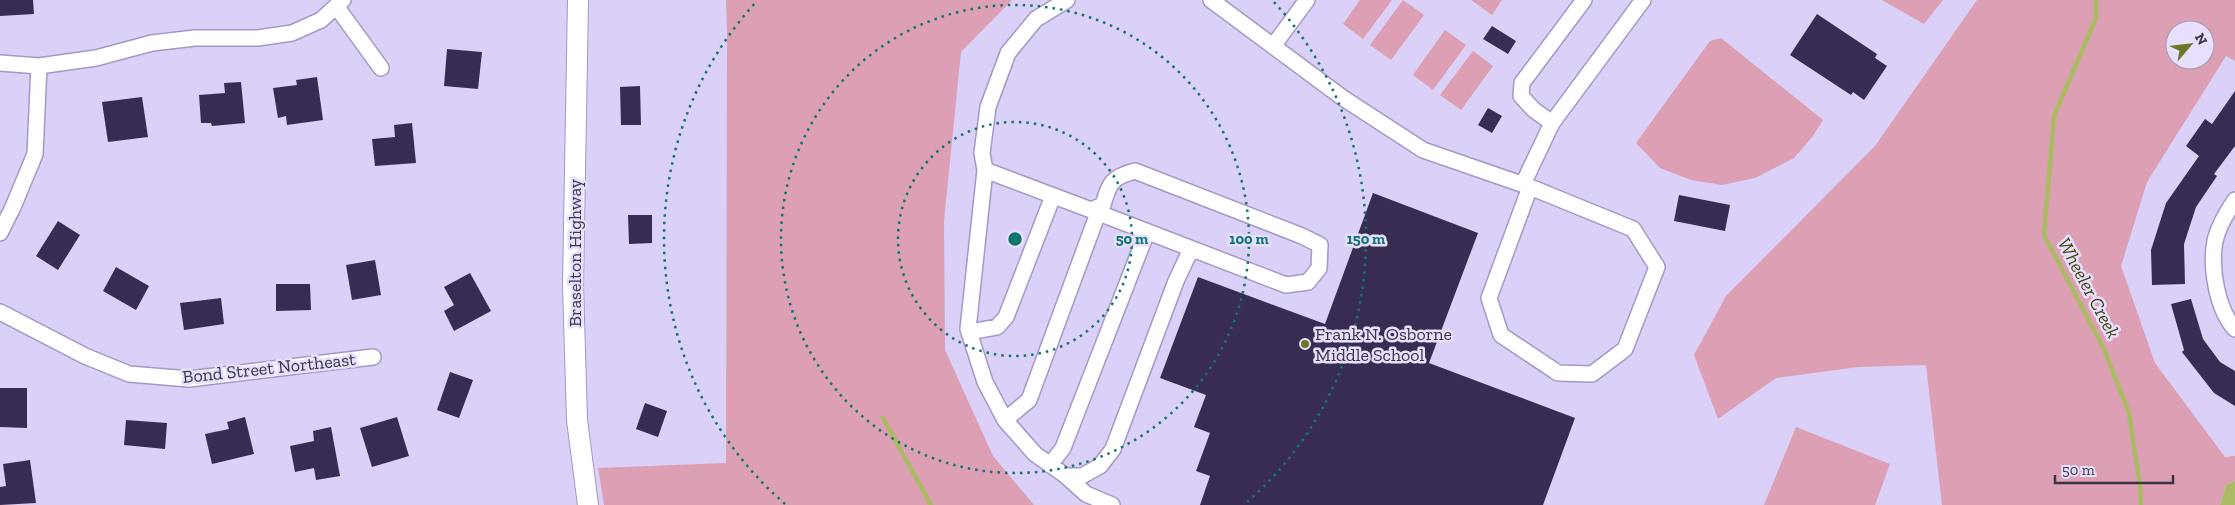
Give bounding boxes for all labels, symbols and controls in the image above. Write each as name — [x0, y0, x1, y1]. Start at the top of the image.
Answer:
north arrow — [2165, 20, 2215, 70]
text: N — [2191, 30, 2211, 48]
street label: Braselton Highway — [564, 178, 586, 327]
centre of rings — [1006, 230, 1024, 248]
text: 50 m — [1116, 230, 1148, 248]
text: 100 m — [1229, 230, 1269, 248]
text: 150 m — [1347, 230, 1385, 248]
water label: Wheeler Creek — [2053, 234, 2125, 342]
place label: Frank N. Osborne Middle School — [1315, 323, 1452, 366]
marker: Frank N. Osborne Middle School — [1299, 338, 1311, 350]
street label: Bond Street Northeast — [181, 348, 357, 388]
scale bar — [2055, 452, 2172, 484]
text: 50 m — [2062, 461, 2095, 479]

